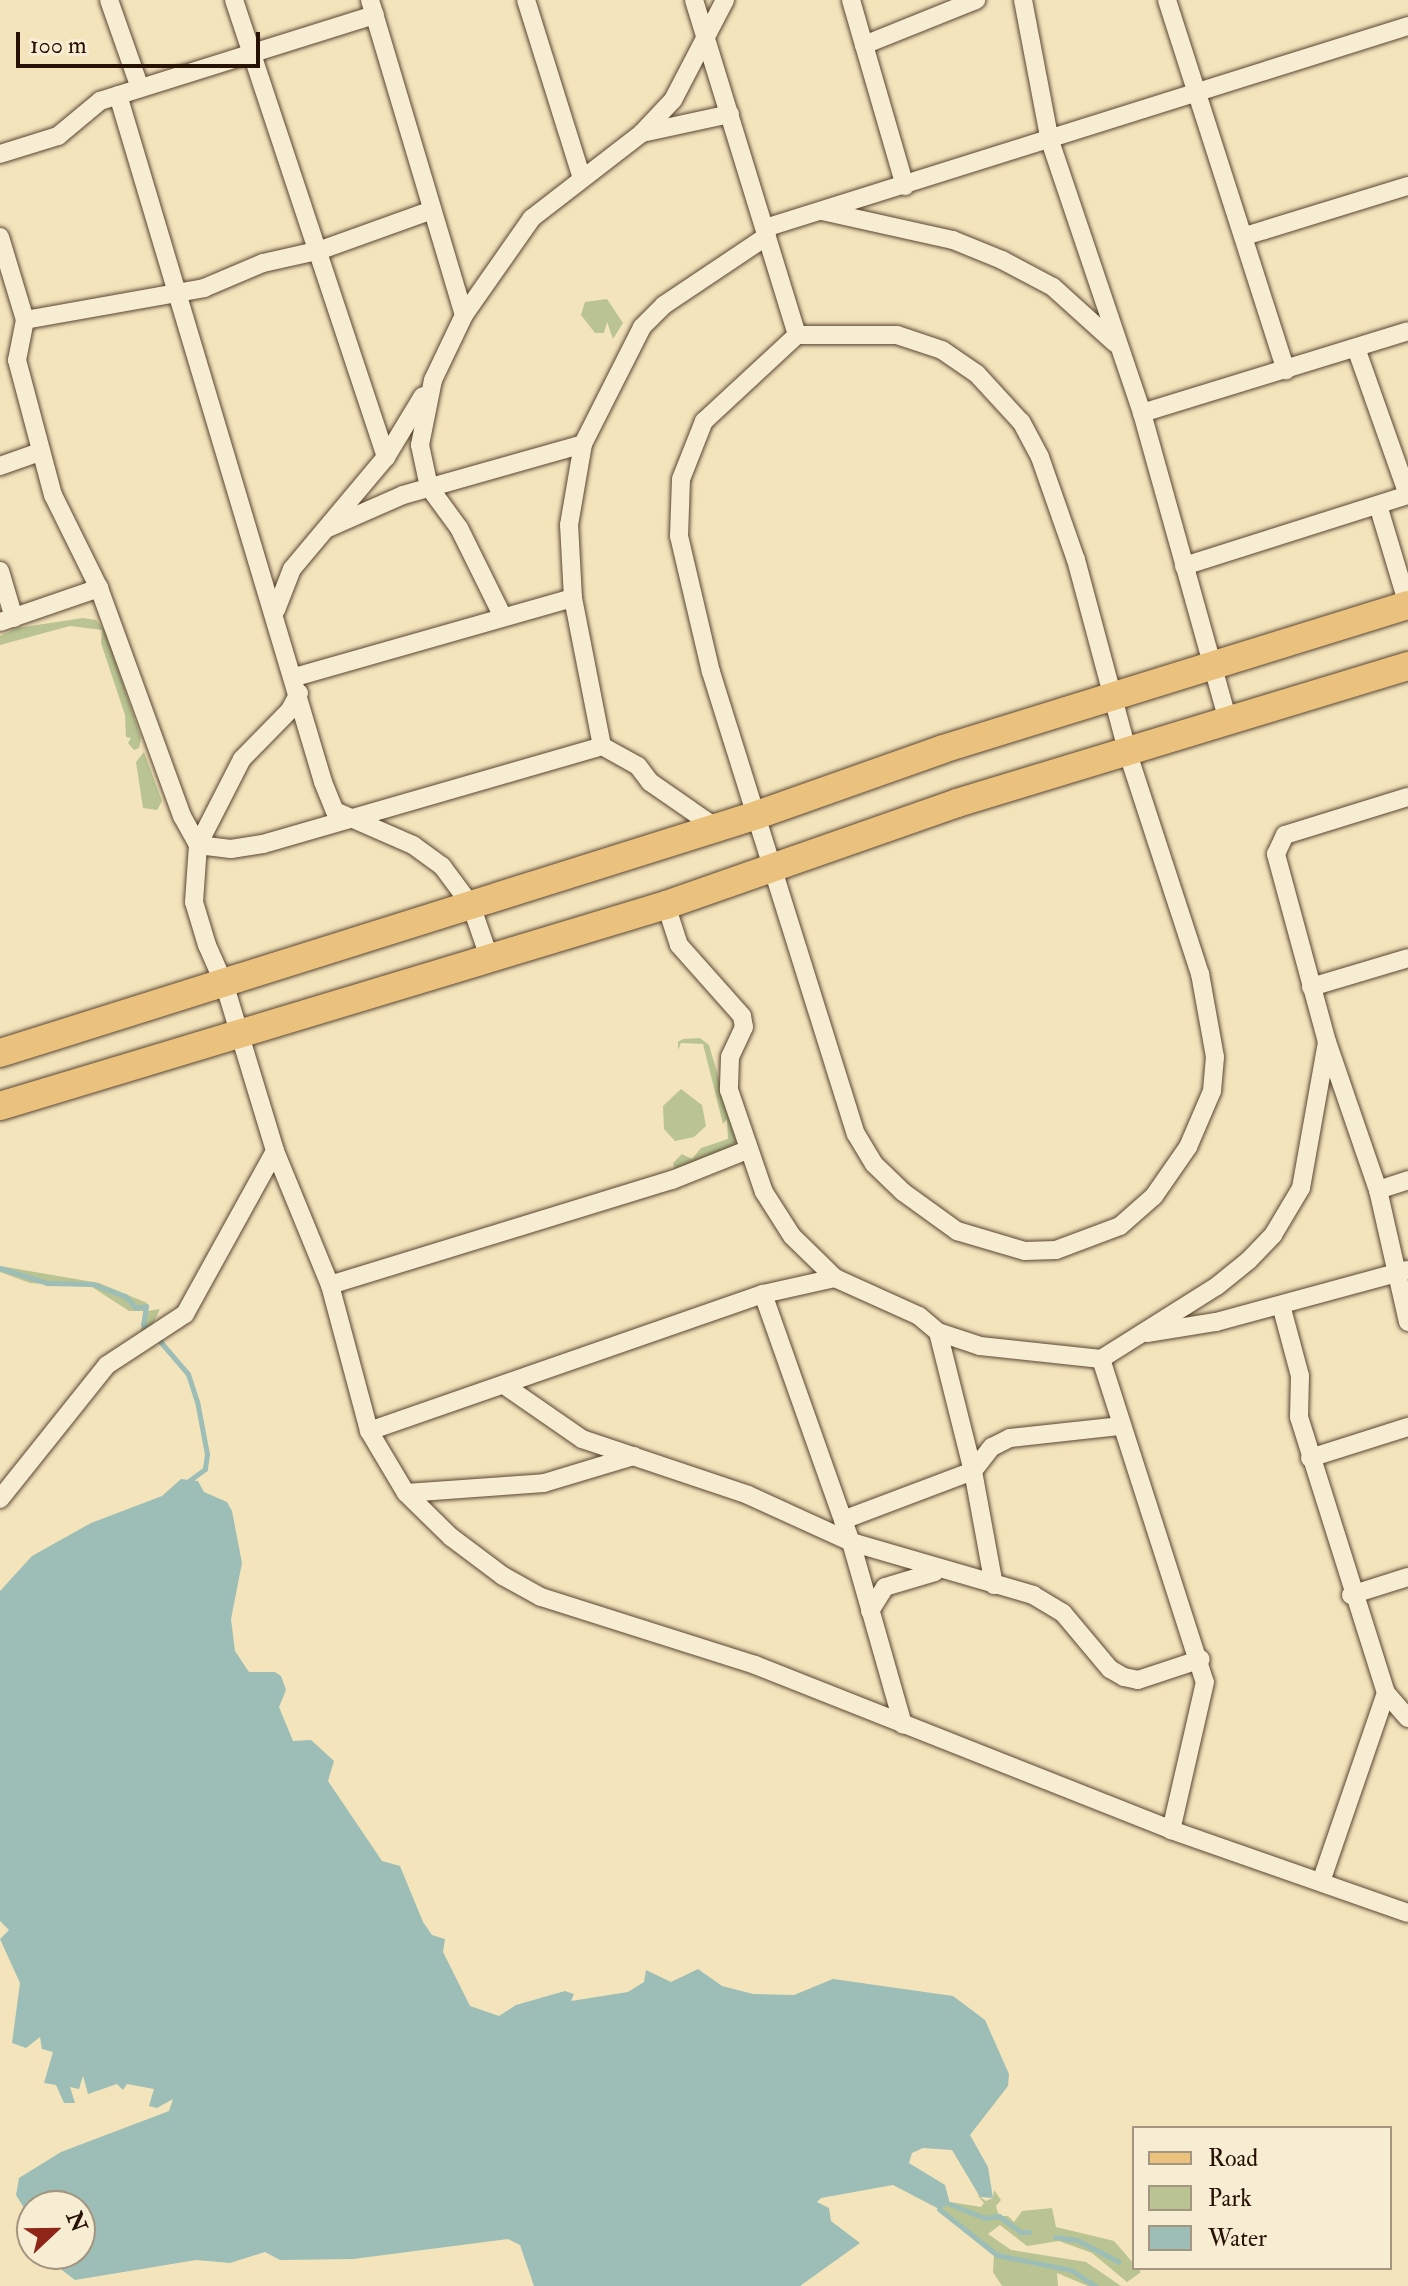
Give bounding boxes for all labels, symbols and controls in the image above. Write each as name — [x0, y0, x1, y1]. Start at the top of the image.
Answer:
scale bar — [20, 16, 264, 66]
text: 100 m — [30, 30, 87, 61]
legend — [1132, 2126, 1392, 2270]
text: Road — [1208, 2143, 1258, 2174]
text: Park — [1208, 2183, 1252, 2214]
north arrow — [16, 2190, 96, 2270]
text: N — [60, 2207, 93, 2236]
text: Water — [1208, 2223, 1267, 2254]

